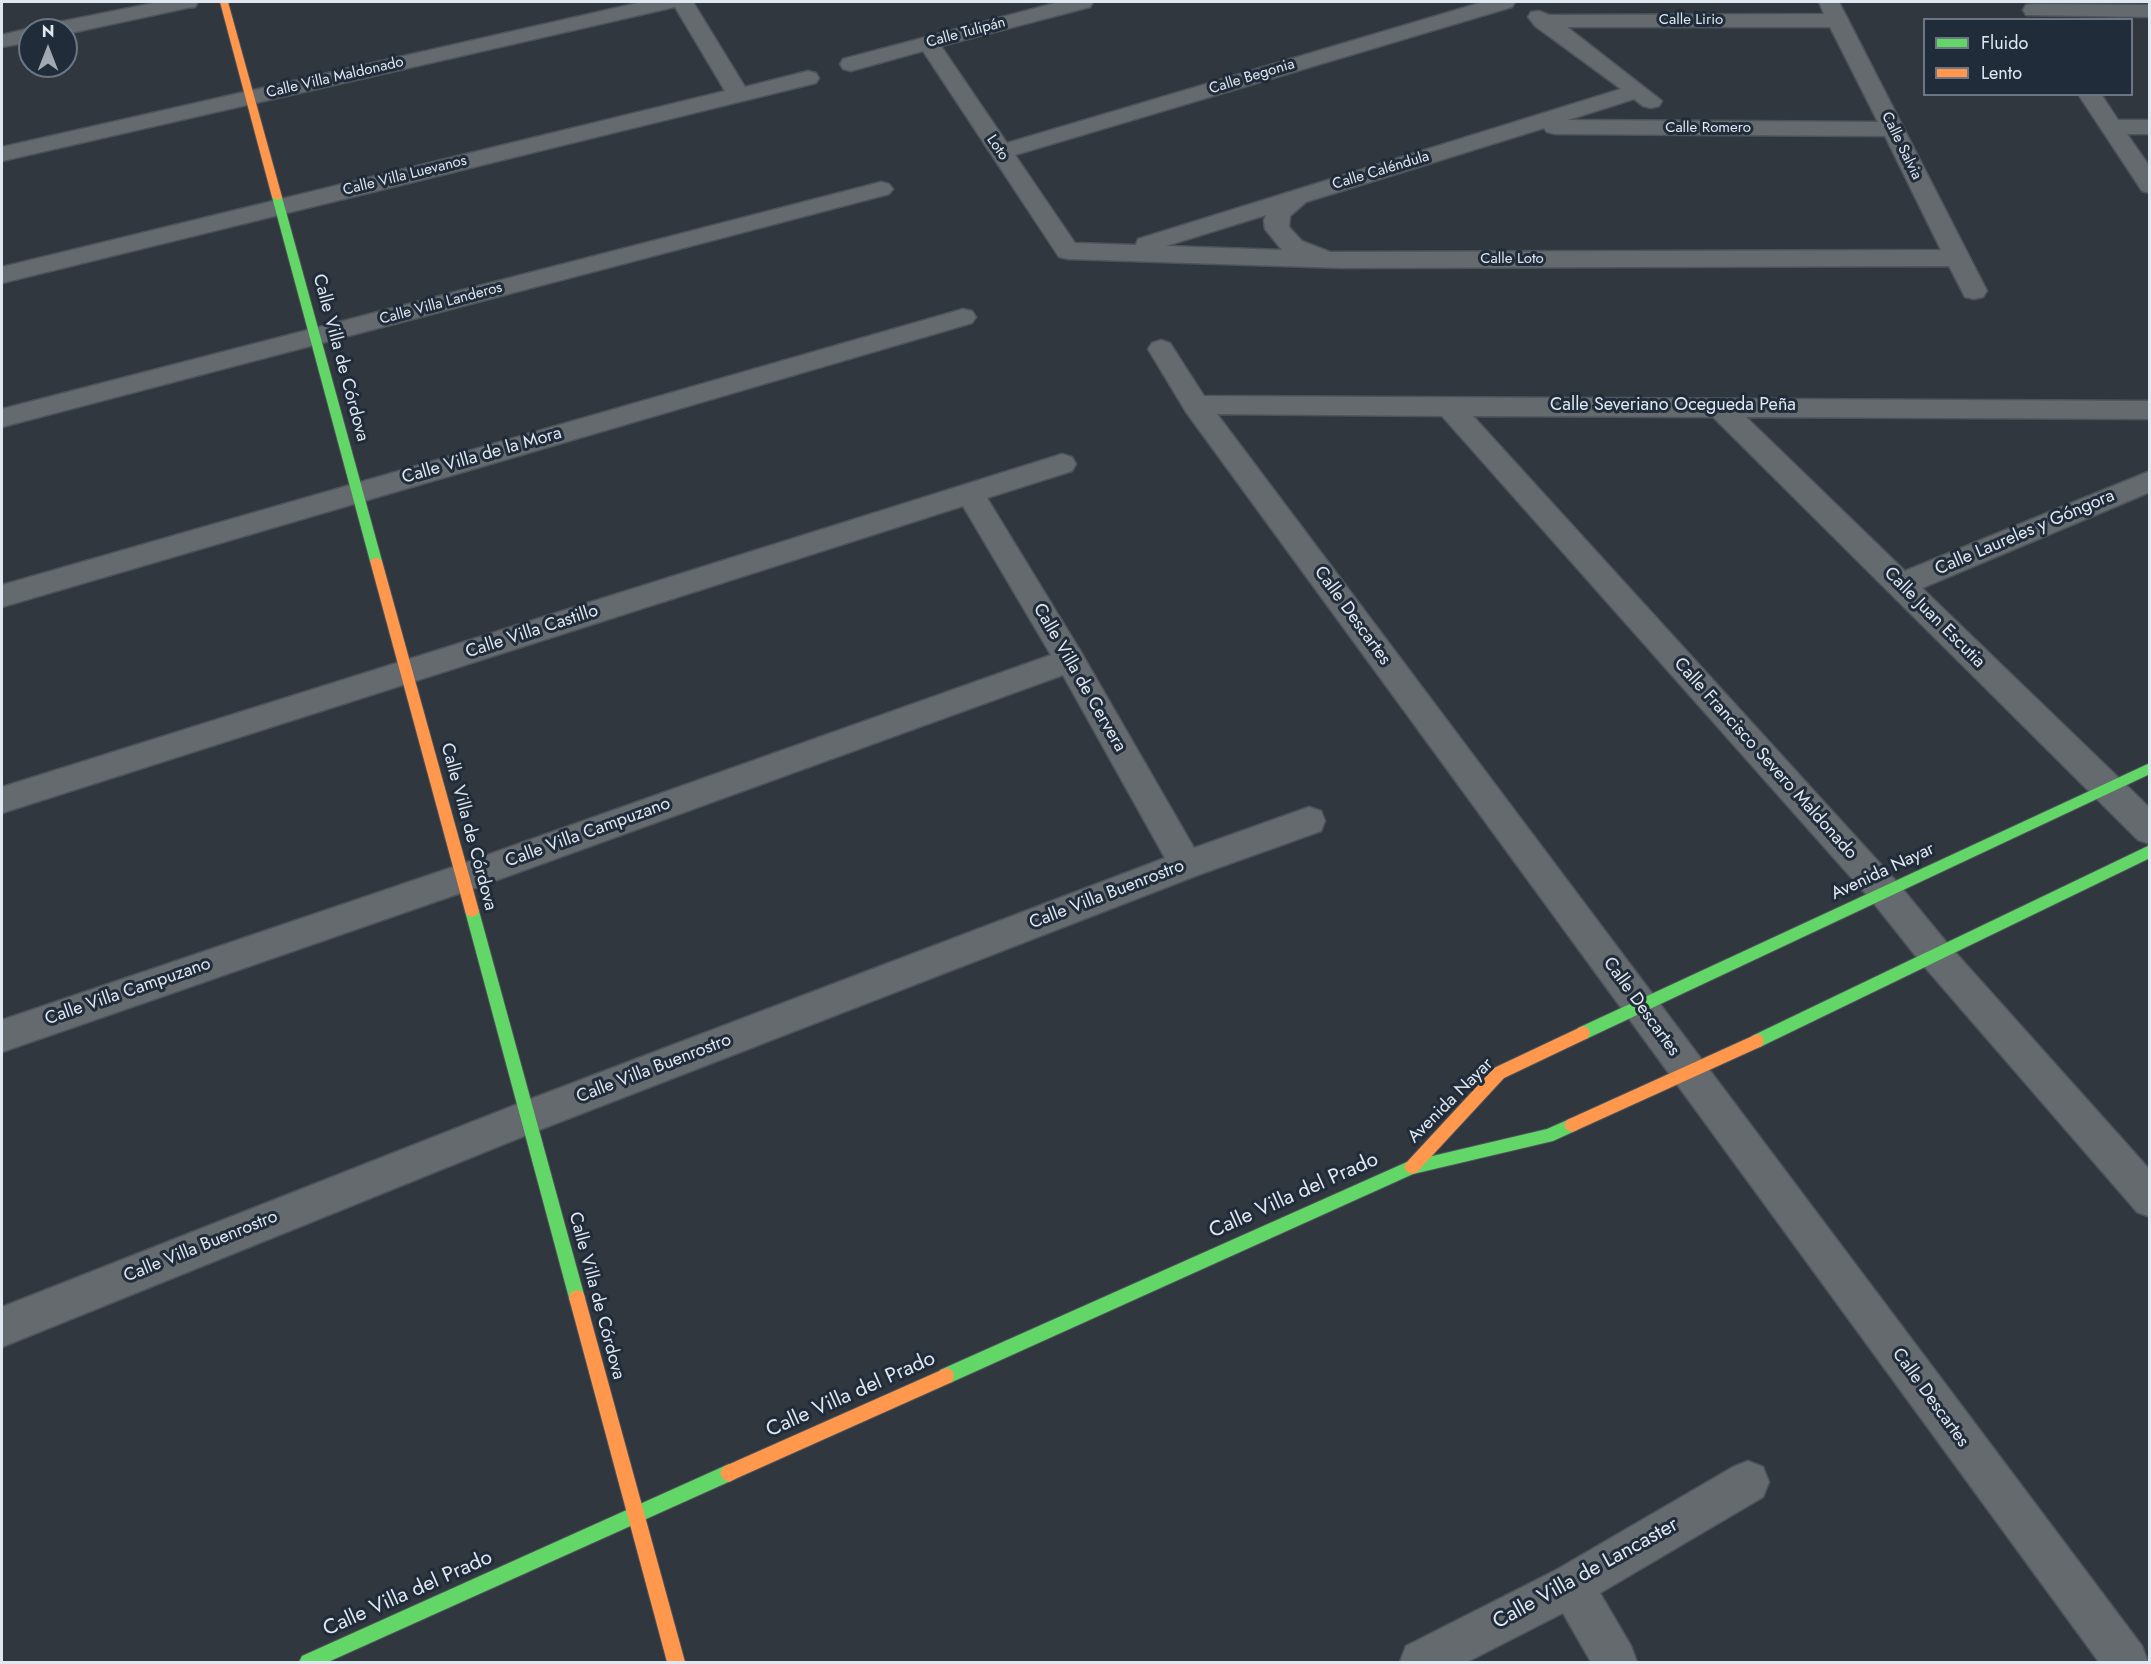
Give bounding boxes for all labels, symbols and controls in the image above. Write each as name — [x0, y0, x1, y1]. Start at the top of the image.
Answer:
street label: Calle Lirio — [1659, 11, 1723, 29]
street label: Calle Tulipán — [924, 14, 1008, 52]
north arrow — [18, 18, 78, 78]
legend — [1923, 18, 2133, 96]
text: N — [42, 20, 54, 43]
text: Fluido — [1981, 30, 2028, 56]
street label: Calle Villa Maldonado — [265, 53, 405, 103]
street label: Calle Begonia — [1207, 55, 1297, 99]
text: Lento — [1981, 60, 2022, 86]
street label: Calle Salvia — [1877, 109, 1925, 183]
street label: Calle Romero — [1665, 119, 1751, 137]
street label: Loto — [982, 132, 1012, 164]
street label: Calle Caléndula — [1330, 148, 1432, 194]
street label: Calle Villa Luevanos — [341, 152, 469, 200]
street label: Calle Loto — [1480, 250, 1544, 268]
street label: Calle Villa de Córdova — [307, 272, 373, 444]
street label: Calle Villa Landeros — [378, 279, 504, 329]
street label: Calle Severiano Ocegueda Peña — [1550, 395, 1796, 417]
street label: Calle Villa de la Mora — [400, 423, 564, 489]
street label: Calle Laureles y Góngora — [1932, 485, 2118, 581]
street label: Calle Descartes — [1309, 562, 1395, 670]
street label: Calle Juan Escutia — [1879, 563, 1989, 673]
street label: Calle Villa Castillo — [463, 600, 601, 664]
street label: Calle Villa de Cervera — [1028, 600, 1130, 756]
street label: Calle Francisco Severo Maldonado — [1669, 654, 1861, 864]
street label: Calle Villa de Córdova — [435, 741, 501, 913]
street label: Calle Villa Campuzano — [503, 793, 673, 873]
street label: Avenida Nayar — [1828, 839, 1938, 905]
street label: Calle Villa Buenrostro — [1027, 856, 1187, 934]
street label: Calle Villa Campuzano — [42, 953, 214, 1031]
street label: Calle Descartes — [1598, 953, 1684, 1061]
street label: Calle Villa Buenrostro — [574, 1030, 734, 1108]
street label: Avenida Nayar — [1404, 1054, 1498, 1148]
street label: Calle Villa del Prado — [1206, 1147, 1382, 1245]
street label: Calle Villa Buenrostro — [121, 1206, 281, 1288]
street label: Calle Villa de Córdova — [563, 1210, 629, 1382]
street label: Calle Descartes — [1887, 1344, 1973, 1452]
street label: Calle Villa del Prado — [763, 1346, 939, 1444]
street label: Calle Villa de Lancaster — [1489, 1513, 1683, 1635]
street label: Calle Villa del Prado — [320, 1545, 496, 1643]

